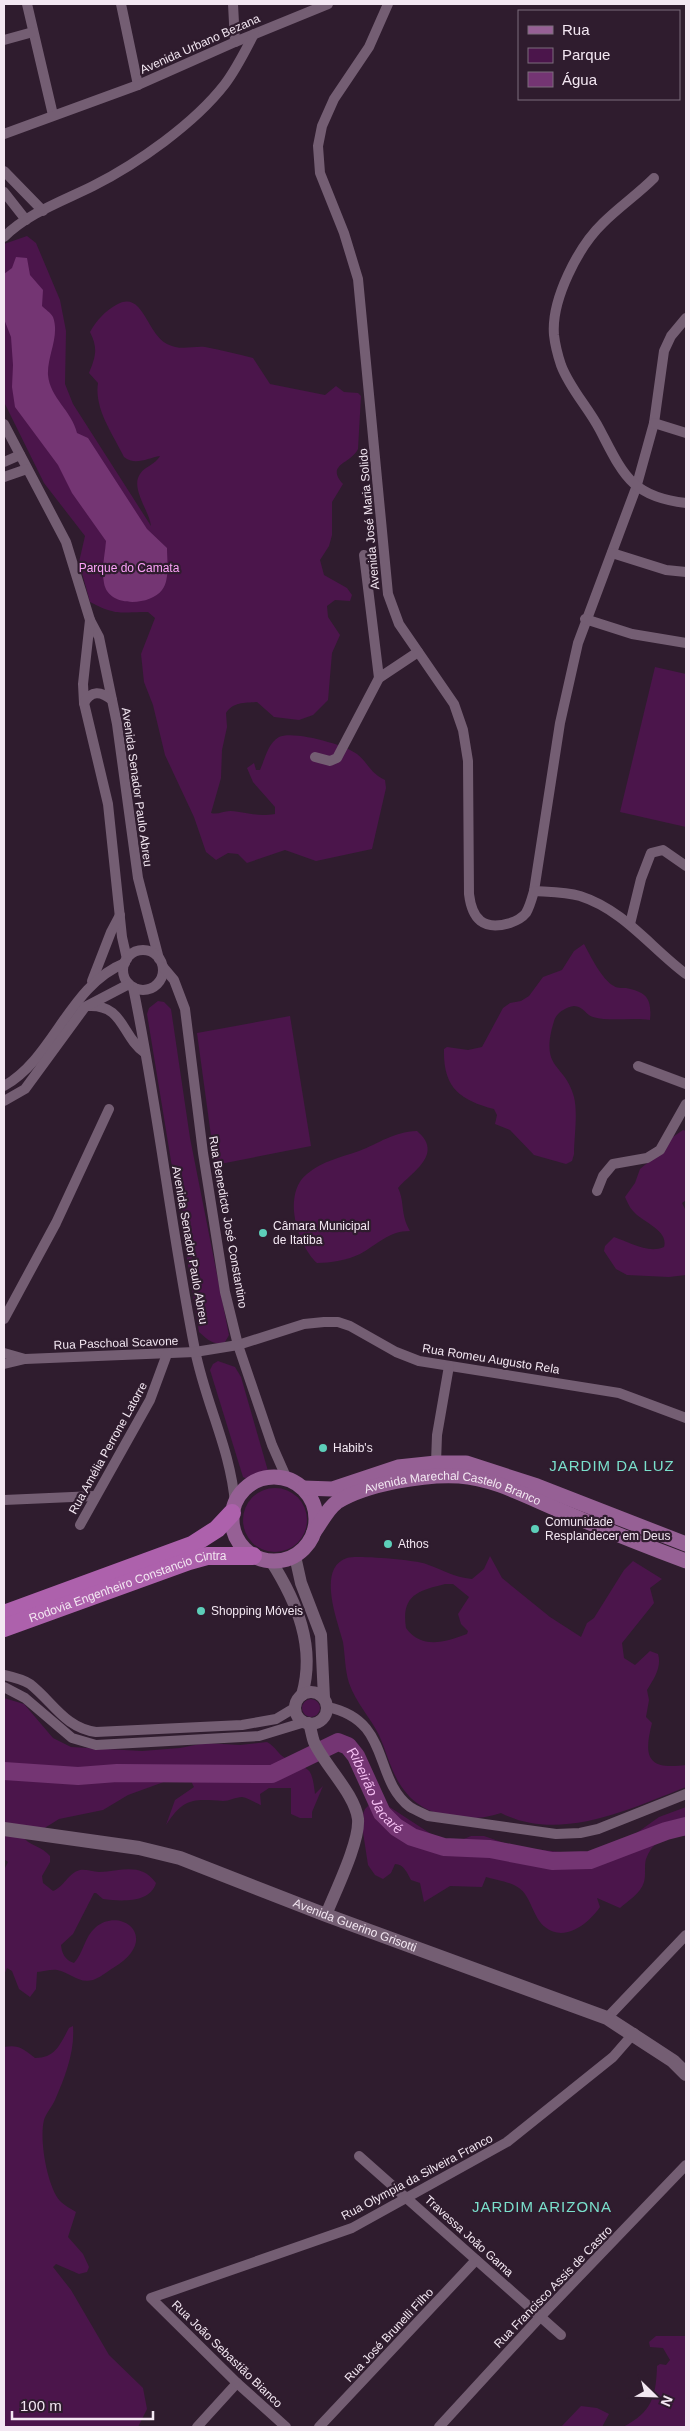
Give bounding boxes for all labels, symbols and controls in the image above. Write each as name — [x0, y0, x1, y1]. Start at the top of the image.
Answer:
legend — [518, 10, 680, 100]
street label: Avenida Urbano Bezana — [138, 11, 262, 77]
text: Rua — [562, 21, 590, 38]
text: Parque — [562, 46, 610, 63]
text: Água — [562, 71, 598, 88]
street label: Avenida José Maria Solido — [356, 447, 382, 590]
park label: Parque do Camata — [79, 561, 180, 575]
street label: Avenida Senador Paulo Abreu — [119, 707, 155, 867]
street label: Rua Benedicto José Constantino — [206, 1135, 250, 1310]
street label: Avenida Senador Paulo Abreu — [169, 1165, 211, 1325]
place label: Câmara Municipal de Itatiba — [273, 1219, 370, 1247]
marker: Câmara Municipal de Itatiba — [257, 1227, 269, 1239]
street label: Rua Paschoal Scavone — [53, 1334, 179, 1352]
street label: Rua Romeu Augusto Rela — [421, 1341, 561, 1377]
street label: Rua Amélia Perrone Latorre — [66, 1379, 150, 1516]
place label: Habib's — [333, 1441, 373, 1455]
marker: Habib's — [317, 1442, 329, 1454]
district label: JARDIM DA LUZ — [549, 1457, 675, 1474]
street label: Avenida Marechal Castelo Branco — [362, 1469, 543, 1508]
place label: Comunidade Resplandecer em Deus — [545, 1515, 670, 1543]
marker: Comunidade Resplandecer em Deus — [529, 1523, 541, 1535]
place label: Athos — [398, 1537, 429, 1551]
marker: Athos — [382, 1538, 394, 1550]
street label: Rodovia Engenheiro Constancio Cintra — [27, 1549, 227, 1625]
place label: Shopping Móveis — [211, 1604, 303, 1618]
marker: Shopping Móveis — [195, 1605, 207, 1617]
water label: Ribeirão Jacaré — [344, 1744, 406, 1837]
street label: Avenida Guerino Grisotti — [291, 1896, 419, 1955]
street label: Rua Olympia da Silveira Franco — [339, 2131, 495, 2223]
street label: Travessa João Gama — [422, 2193, 516, 2280]
district label: JARDIM ARIZONA — [472, 2198, 612, 2215]
street label: Rua Francisco Assis de Castro — [491, 2223, 615, 2351]
street label: Rua José Brunelli Filho — [342, 2285, 436, 2385]
street label: Rua João Sebastião Bianco — [169, 2298, 285, 2411]
north arrow — [630, 2371, 680, 2421]
scale bar — [12, 2388, 154, 2420]
text: N — [658, 2393, 676, 2409]
text: 100 m — [20, 2397, 62, 2414]

